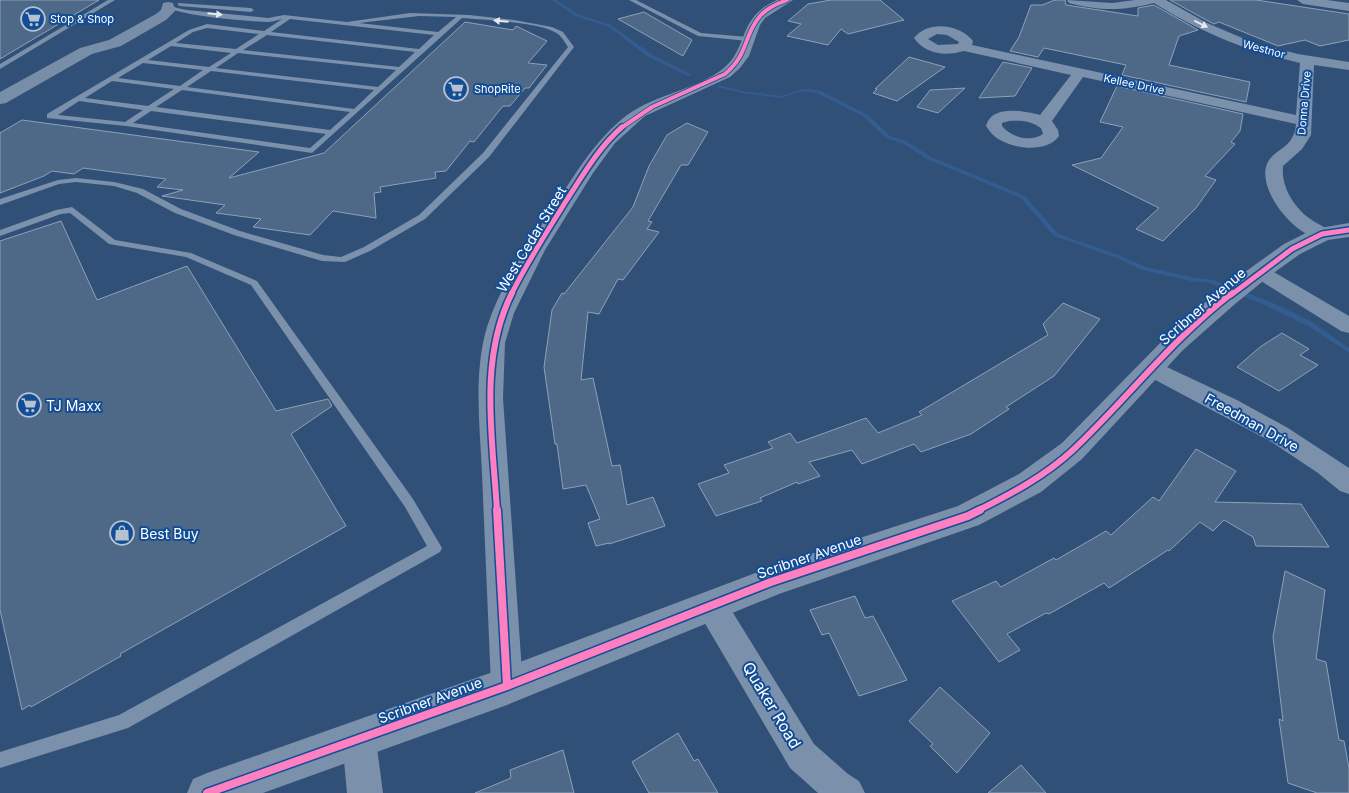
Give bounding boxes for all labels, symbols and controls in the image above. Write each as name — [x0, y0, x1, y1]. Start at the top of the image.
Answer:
supermarket icon: Stop & Shop — [20, 6, 46, 32]
one-way arrow — [208, 11, 224, 19]
place label: Stop & Shop — [50, 12, 114, 26]
one-way arrow — [493, 17, 509, 25]
one-way arrow — [1194, 20, 1208, 28]
street label: Westnor — [1241, 37, 1287, 61]
street label: Donna Drive — [1294, 70, 1314, 136]
street label: Kellee Drive — [1102, 71, 1166, 97]
supermarket icon: ShopRite — [443, 76, 469, 102]
place label: ShopRite — [474, 82, 521, 96]
street label: West Cedar Street — [493, 183, 570, 295]
street label: Scribner Avenue — [1155, 264, 1249, 348]
street label: Freedman Drive — [1202, 389, 1302, 455]
supermarket icon: TJ Maxx — [16, 392, 42, 418]
place label: TJ Maxx — [46, 397, 102, 414]
shop icon: Best Buy — [109, 520, 135, 546]
place label: Best Buy — [140, 525, 199, 542]
street label: Scribner Avenue — [755, 530, 863, 582]
street label: Quaker Road — [738, 658, 806, 752]
street label: Scribner Avenue — [376, 673, 484, 727]

